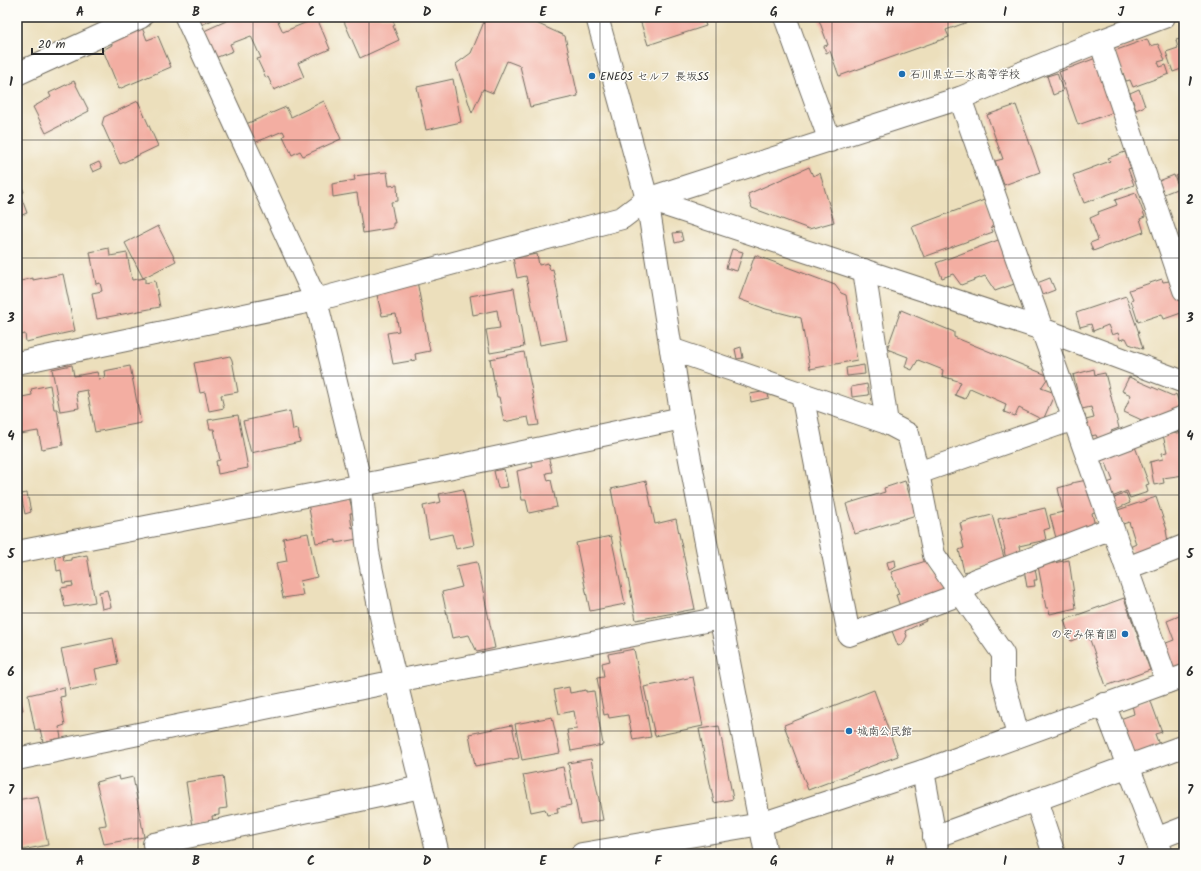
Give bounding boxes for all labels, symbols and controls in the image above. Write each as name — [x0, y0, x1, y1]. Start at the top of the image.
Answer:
text: A — [76, 2, 84, 23]
text: B — [192, 2, 200, 23]
text: C — [307, 2, 315, 23]
text: D — [423, 2, 432, 23]
text: E — [539, 2, 547, 23]
text: F — [654, 2, 662, 23]
text: G — [770, 2, 778, 23]
text: H — [886, 2, 895, 23]
text: I — [1003, 2, 1007, 23]
text: J — [1118, 2, 1125, 23]
scale bar — [32, 30, 103, 56]
text: 20 m — [38, 35, 66, 54]
place label: 石川県立二水高等学校 — [910, 66, 1020, 84]
place label: ENEOS セルフ 長坂SS — [600, 68, 709, 86]
marker: 石川県立二水高等学校 — [897, 69, 907, 79]
marker: ENEOS セルフ 長坂SS — [587, 71, 597, 81]
text: 1 — [9, 72, 13, 93]
text: 1 — [1188, 72, 1192, 93]
text: 2 — [7, 190, 15, 211]
text: 2 — [1186, 190, 1194, 211]
text: 3 — [6, 308, 15, 329]
text: 3 — [1185, 308, 1194, 329]
text: 4 — [7, 426, 15, 447]
text: 4 — [1186, 426, 1194, 447]
text: 5 — [7, 544, 16, 565]
text: 5 — [1186, 544, 1195, 565]
place label: のぞみ保育園 — [1051, 626, 1117, 644]
marker: のぞみ保育園 — [1120, 629, 1130, 639]
text: 6 — [7, 662, 15, 683]
text: 6 — [1186, 662, 1194, 683]
place label: 城南公民館 — [857, 723, 912, 741]
marker: 城南公民館 — [844, 726, 854, 736]
text: 7 — [8, 780, 15, 801]
text: 7 — [1187, 780, 1194, 801]
text: A — [76, 851, 84, 871]
text: B — [192, 851, 200, 871]
text: C — [307, 851, 315, 871]
text: D — [423, 851, 432, 871]
text: E — [539, 851, 547, 871]
text: F — [654, 851, 662, 871]
text: G — [770, 851, 778, 871]
text: H — [886, 851, 895, 871]
text: I — [1003, 851, 1007, 871]
text: J — [1118, 851, 1125, 871]

